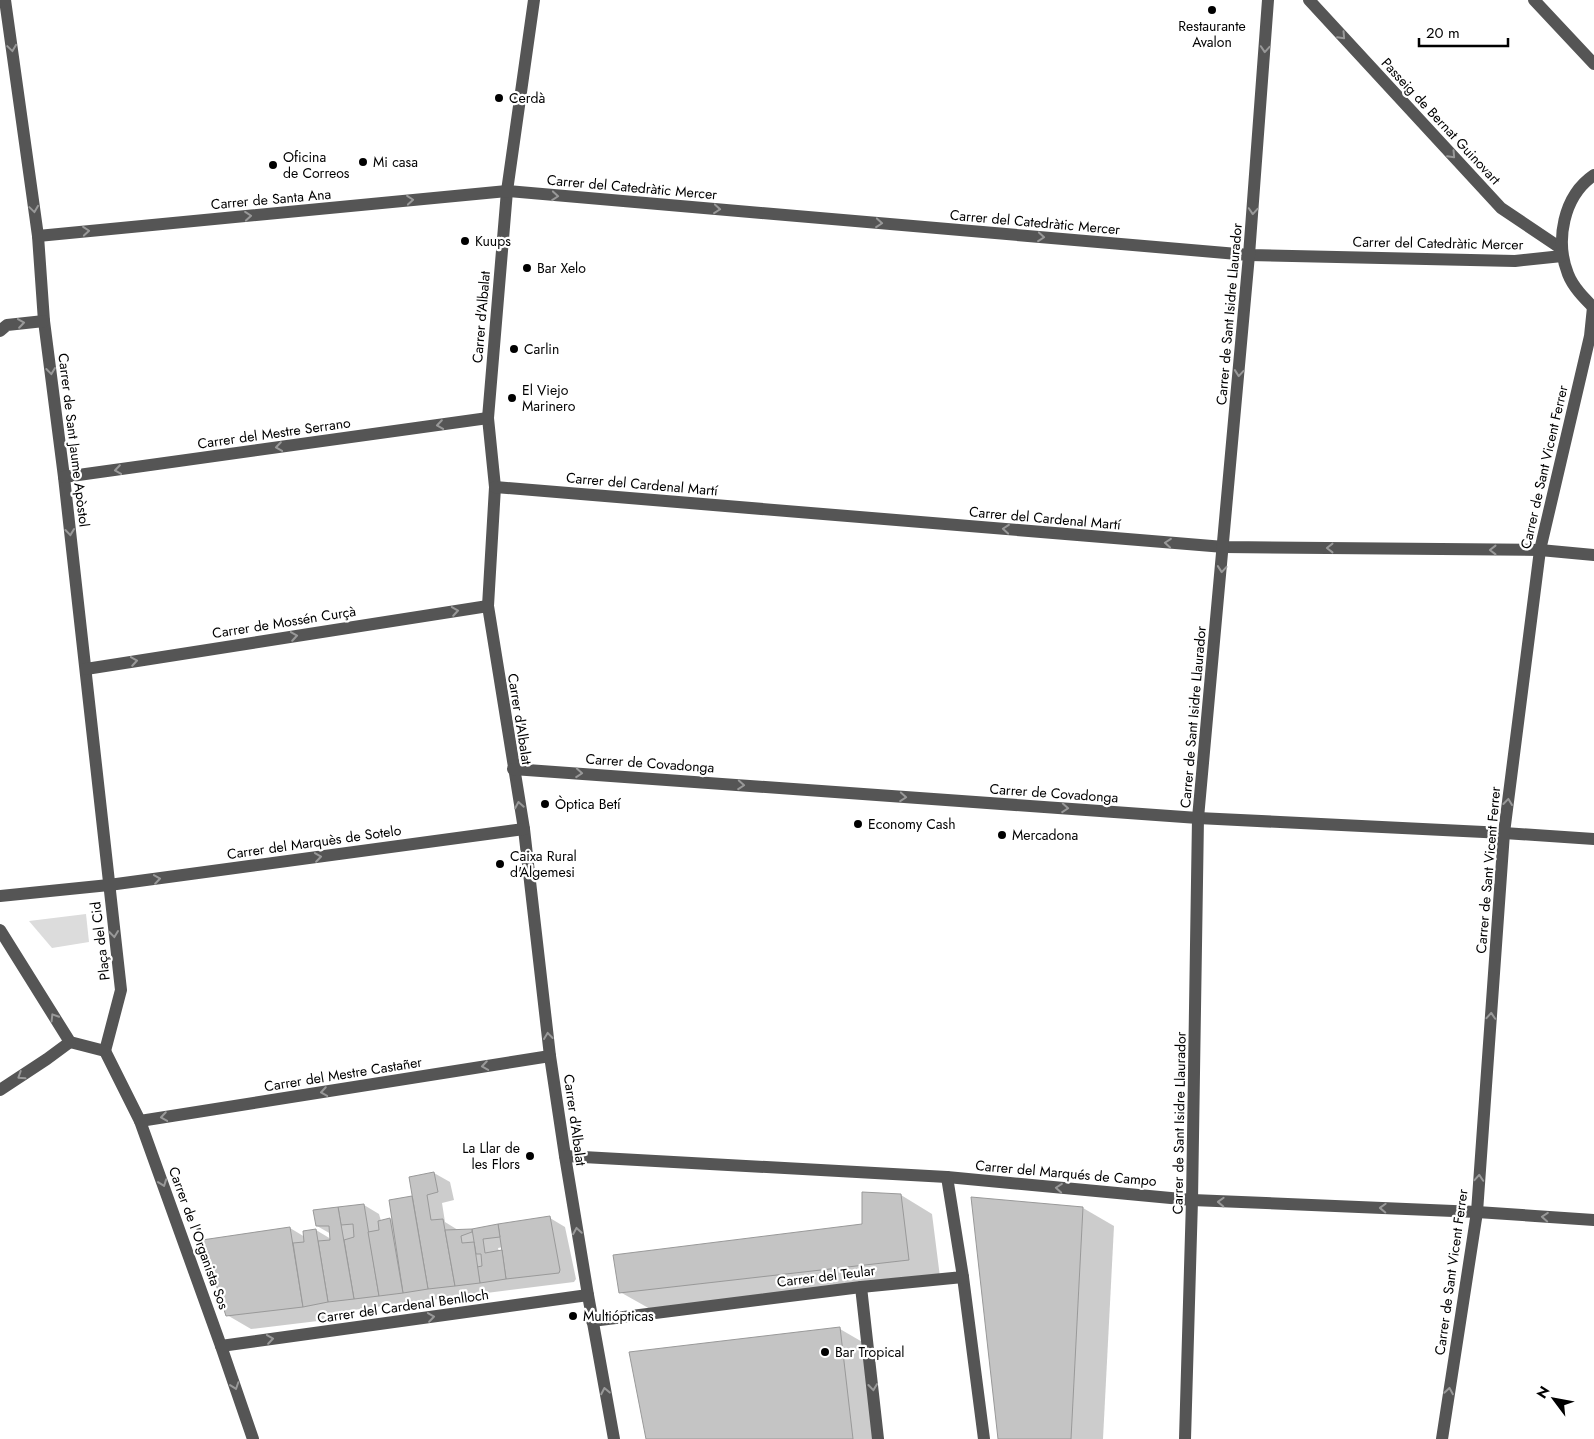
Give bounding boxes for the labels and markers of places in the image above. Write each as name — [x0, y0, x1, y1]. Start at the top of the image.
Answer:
marker: Restaurante Avalon — [1206, 4, 1218, 16]
place label: Restaurante Avalon — [1178, 16, 1246, 52]
place label: Cerdà — [509, 88, 545, 108]
marker: Cerdà — [493, 92, 505, 104]
place label: Oficina de Correos — [283, 147, 350, 183]
place label: Mi casa — [373, 152, 418, 172]
marker: Mi casa — [357, 156, 369, 168]
marker: Oficina de Correos — [267, 159, 279, 171]
place label: Kuups — [475, 231, 511, 251]
marker: Kuups — [459, 235, 471, 247]
place label: Bar Xelo — [537, 258, 586, 278]
marker: Bar Xelo — [521, 262, 533, 274]
place label: Carlin — [524, 339, 559, 359]
marker: Carlin — [508, 343, 520, 355]
place label: El Viejo Marinero — [522, 380, 576, 416]
marker: El Viejo Marinero — [506, 392, 518, 404]
place label: Òptica Betí — [555, 794, 622, 814]
marker: Òptica Betí — [539, 798, 551, 810]
place label: Economy Cash — [868, 814, 956, 834]
marker: Economy Cash — [852, 818, 864, 830]
place label: Mercadona — [1012, 825, 1078, 845]
marker: Mercadona — [996, 829, 1008, 841]
place label: Caixa Rural d'Algemesi — [510, 846, 577, 882]
marker: Caixa Rural d'Algemesi — [494, 858, 506, 870]
place label: La Llar de les Flors — [462, 1138, 520, 1174]
marker: La Llar de les Flors — [524, 1150, 536, 1162]
place label: Multiópticas — [583, 1306, 654, 1326]
marker: Multiópticas — [567, 1310, 579, 1322]
place label: Bar Tropical — [835, 1342, 904, 1362]
marker: Bar Tropical — [819, 1346, 831, 1358]

